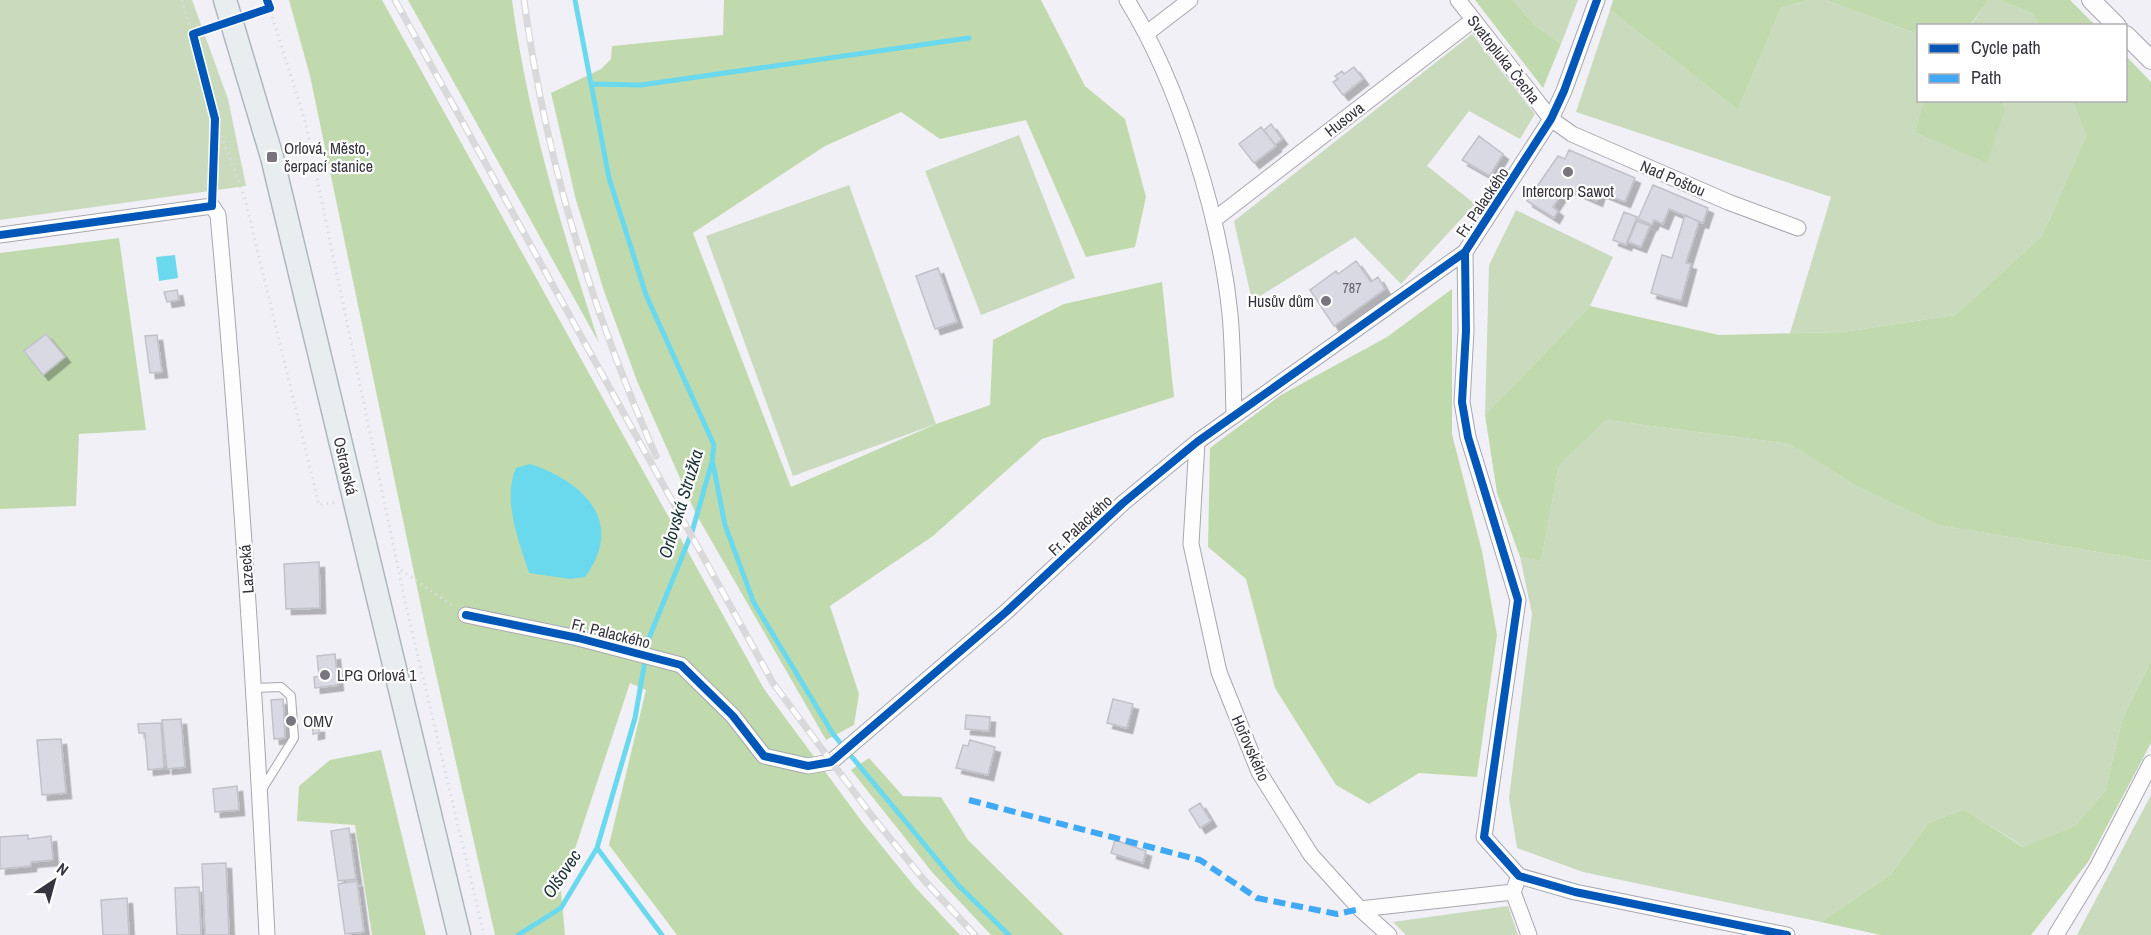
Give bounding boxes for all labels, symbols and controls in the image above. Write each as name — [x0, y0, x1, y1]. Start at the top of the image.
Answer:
street label: Svatopluka Čecha — [1463, 10, 1546, 108]
legend — [1917, 24, 2127, 102]
text: Cycle path — [1971, 35, 2041, 60]
text: Path — [1971, 65, 2001, 90]
street label: Husova — [1320, 96, 1369, 141]
place label: Orlová, Město, čerpací stanice — [284, 137, 373, 177]
marker: Orlová, Město, čerpací stanice — [265, 150, 279, 164]
street label: Nad Poštou — [1637, 154, 1709, 202]
street label: Fr. Palackého — [1450, 163, 1514, 241]
marker: Intercorp Sawot — [1561, 165, 1575, 179]
place label: Intercorp Sawot — [1522, 180, 1614, 202]
house number: 787 — [1342, 279, 1362, 297]
place label: Husův dům — [1248, 290, 1314, 312]
marker: Husův dům — [1319, 294, 1333, 308]
street label: Ostravská — [329, 435, 364, 498]
water label: Orlovská Stružka — [652, 446, 709, 561]
street label: Fr. Palackého — [1043, 490, 1117, 560]
street label: Lazecká — [233, 543, 259, 594]
street label: Fr. Palackého — [569, 613, 653, 653]
place label: LPG Orlová 1 — [337, 664, 417, 686]
marker: LPG Orlová 1 — [318, 668, 332, 682]
place label: OMV — [303, 710, 333, 732]
street label: Hořovského — [1227, 712, 1275, 784]
marker: OMV — [284, 714, 298, 728]
water label: Olšovec — [536, 844, 587, 903]
north arrow — [24, 851, 84, 911]
text: N — [53, 857, 73, 881]

